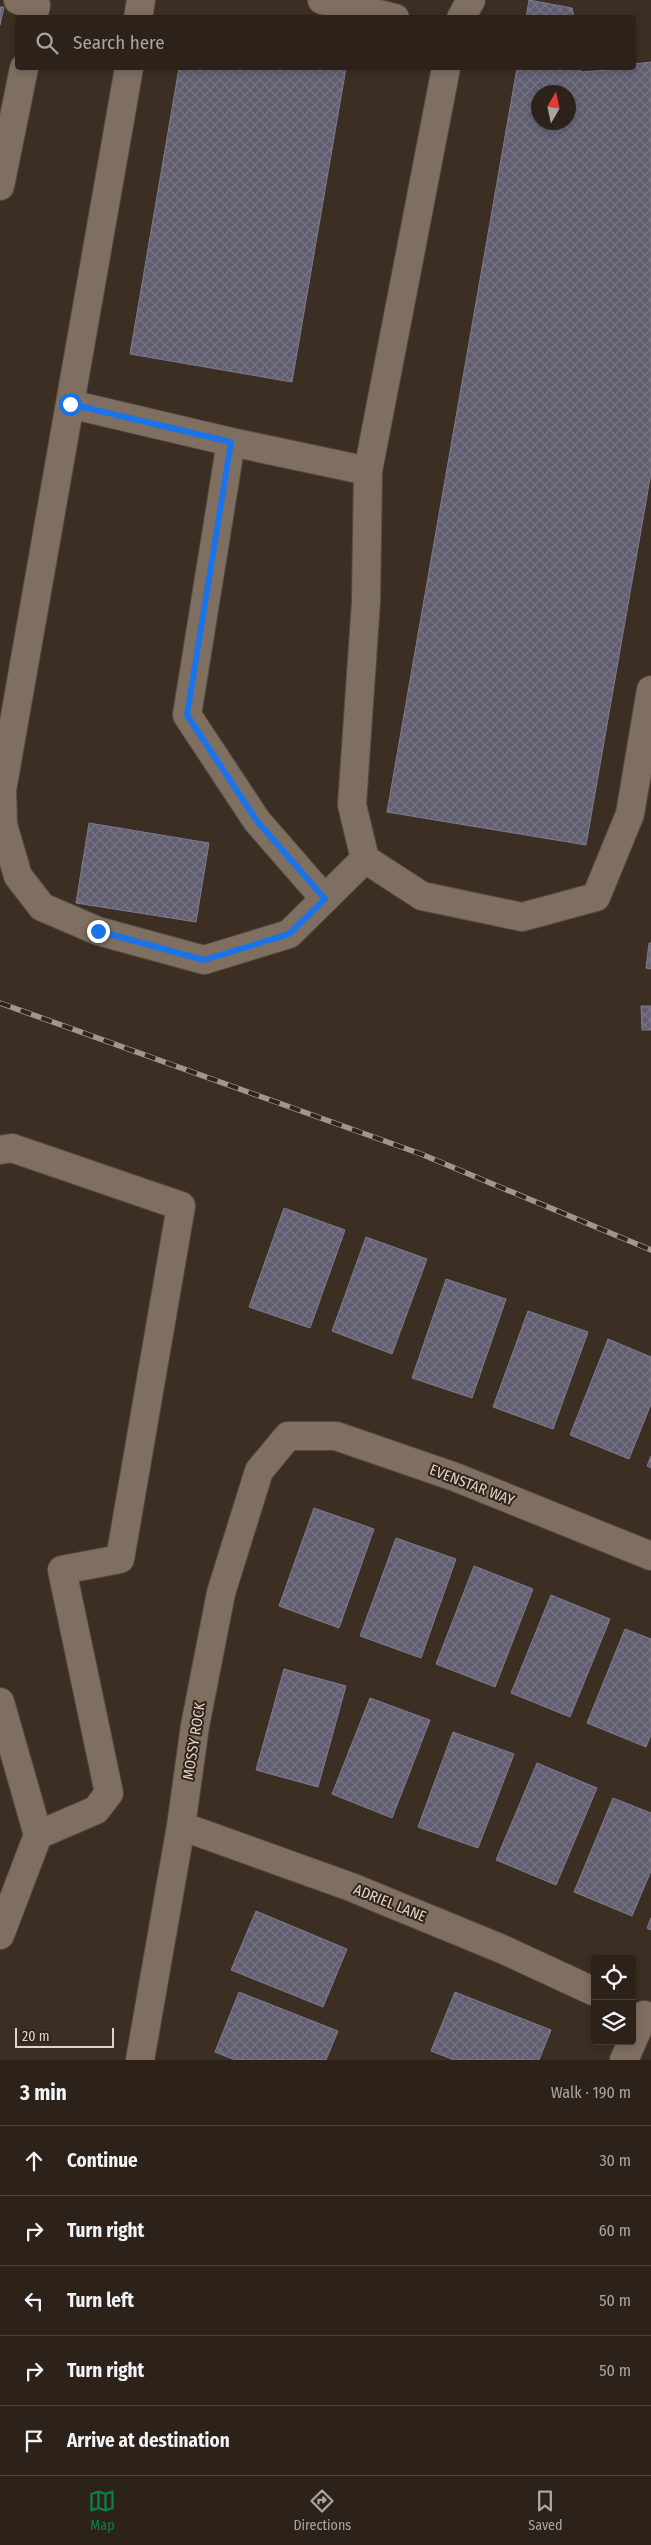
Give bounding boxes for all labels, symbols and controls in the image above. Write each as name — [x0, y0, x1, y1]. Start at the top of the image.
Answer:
search box — [15, 15, 636, 70]
icon: search — [33, 29, 61, 57]
text: Search here — [73, 31, 165, 54]
north arrow — [531, 85, 576, 130]
route start — [59, 393, 82, 416]
route end — [87, 920, 110, 943]
street label: EVENSTAR WAY — [427, 1461, 518, 1510]
street label: MOSSY ROCK — [179, 1701, 209, 1781]
street label: ADRIEL LANE — [351, 1880, 429, 1926]
map controls — [591, 1955, 636, 2045]
button: locate — [591, 1955, 636, 2000]
button: layers — [591, 2000, 636, 2045]
scale bar — [15, 2025, 114, 2048]
text: 20 m — [22, 2028, 50, 2045]
text: 3 min — [20, 2080, 67, 2106]
text: Walk · 190 m — [551, 2083, 631, 2102]
icon: ahead — [20, 2147, 48, 2175]
text: Continue — [67, 2149, 138, 2172]
text: 30 m — [599, 2151, 631, 2170]
icon: right — [20, 2217, 48, 2245]
text: Turn right — [67, 2219, 144, 2242]
text: 60 m — [599, 2221, 631, 2240]
icon: left — [20, 2287, 48, 2315]
text: Turn left — [67, 2289, 134, 2312]
text: 50 m — [599, 2291, 631, 2310]
icon: right — [20, 2357, 48, 2385]
text: Turn right — [67, 2359, 144, 2382]
text: 50 m — [599, 2361, 631, 2380]
icon: arrive — [20, 2427, 48, 2455]
text: Arrive at destination — [67, 2429, 230, 2452]
tab: Map — [88, 2487, 116, 2534]
tab: Directions — [293, 2487, 351, 2534]
tab: Saved — [528, 2487, 563, 2534]

